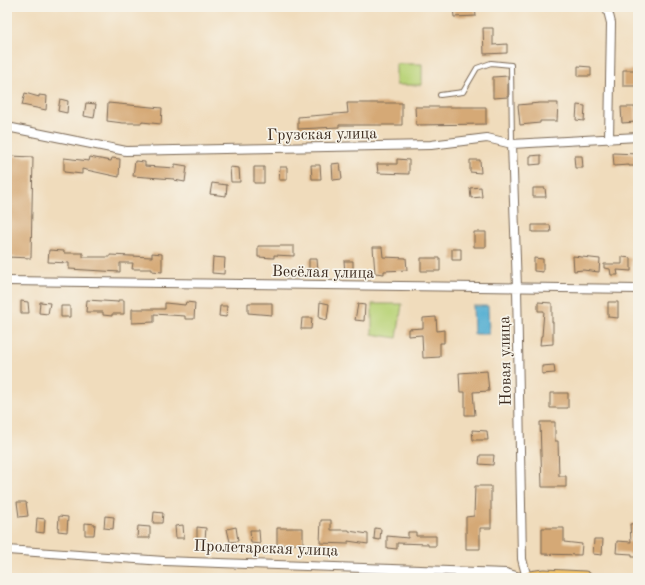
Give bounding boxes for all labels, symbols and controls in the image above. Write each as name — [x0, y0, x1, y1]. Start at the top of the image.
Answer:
street label: Грузская улица — [267, 126, 377, 144]
street label: Весёлая улица — [272, 264, 374, 282]
street label: Новая улица — [497, 316, 515, 406]
street label: Пролетарская улица — [193, 538, 339, 560]

